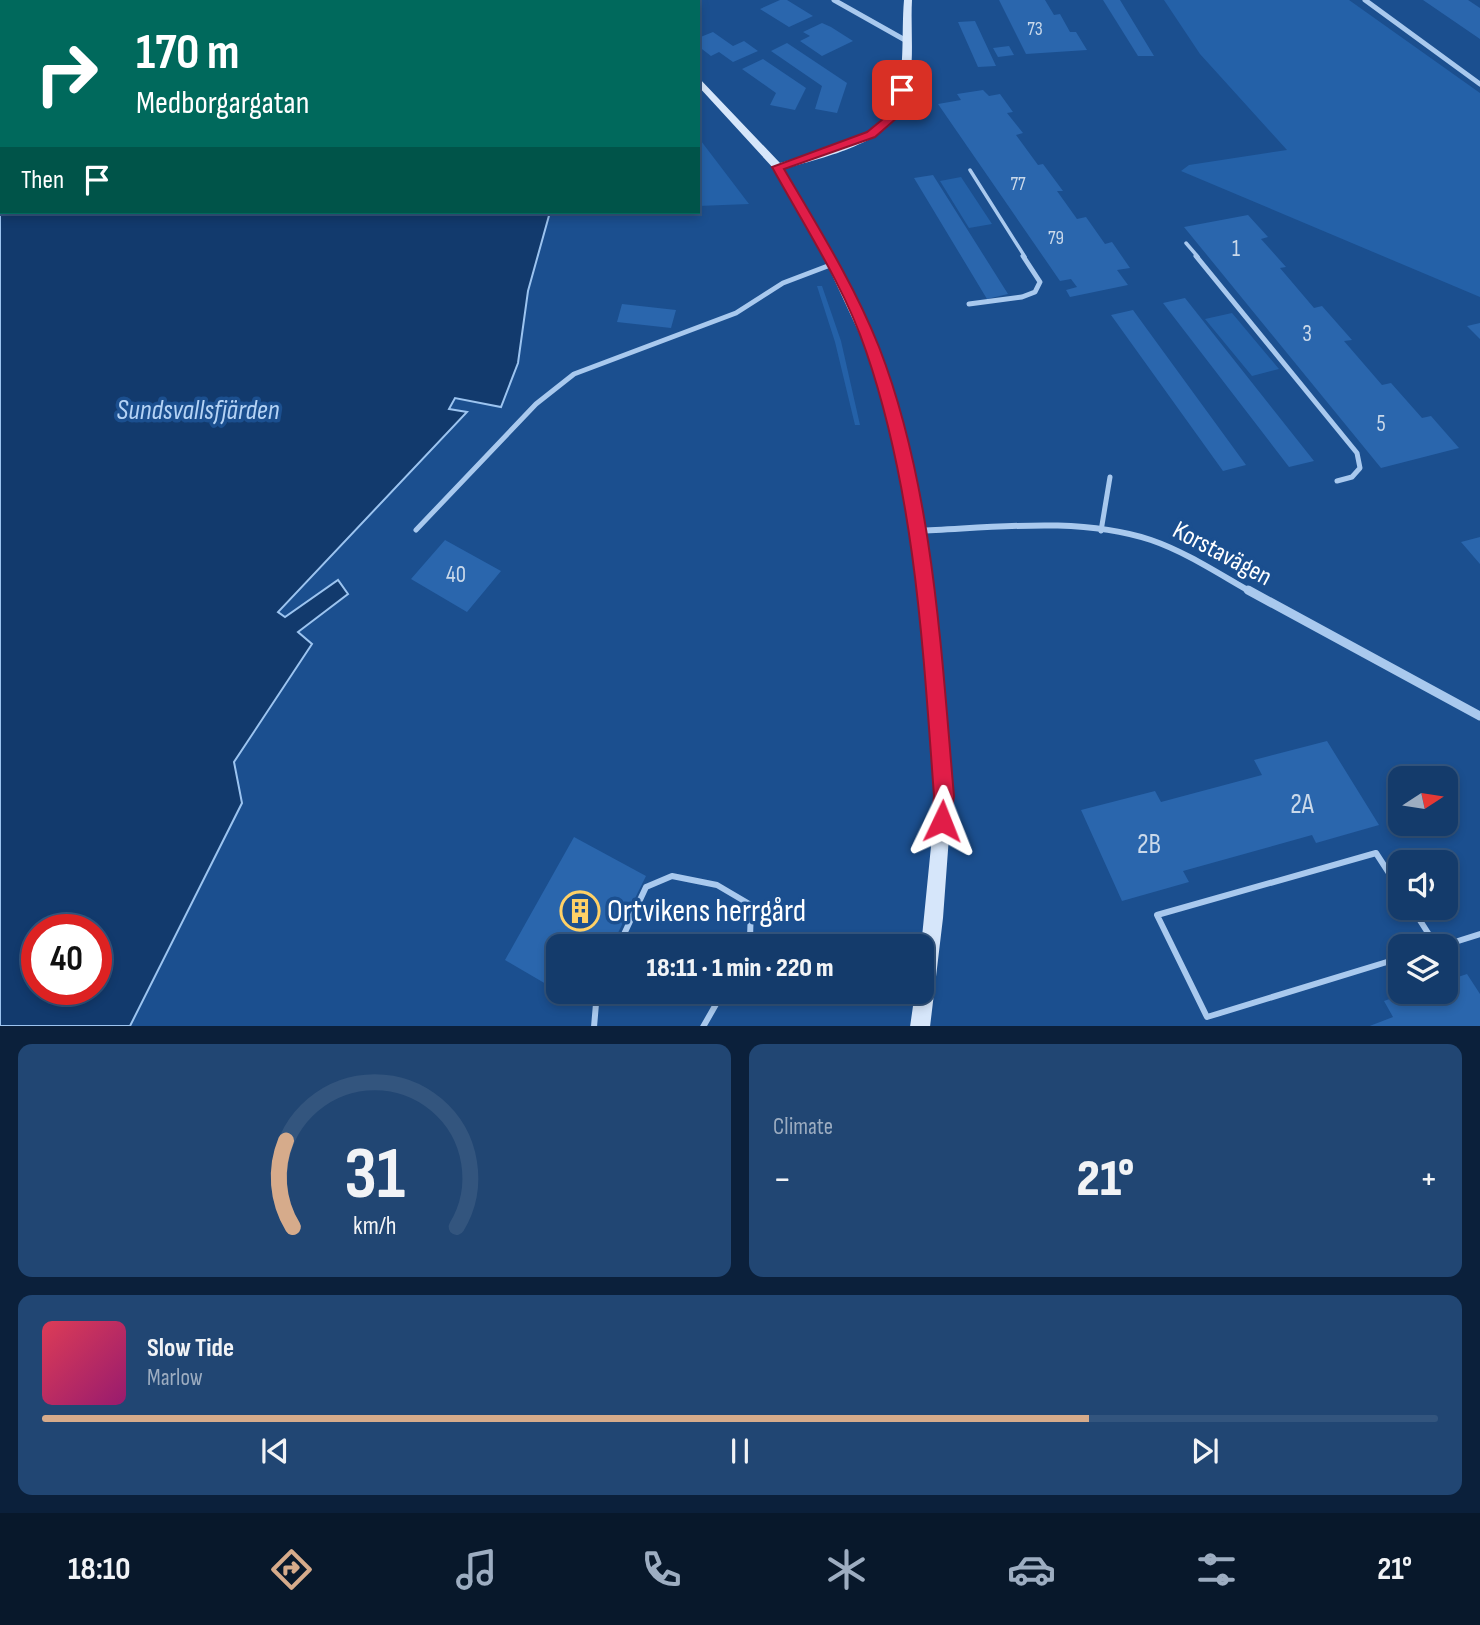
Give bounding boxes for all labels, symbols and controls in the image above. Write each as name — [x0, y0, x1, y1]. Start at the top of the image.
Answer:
house number: 73 — [1027, 18, 1043, 41]
text: 170 m — [136, 24, 240, 83]
icon: right — [21, 28, 112, 119]
pin — [872, 60, 932, 120]
icon: arrive — [883, 71, 921, 109]
text: Medborgargatan — [136, 84, 309, 123]
icon: arrive — [78, 161, 116, 199]
text: Then — [21, 165, 64, 196]
house number: 77 — [1010, 173, 1026, 196]
house number: 79 — [1048, 227, 1064, 250]
house number: 1 — [1232, 235, 1240, 263]
house number: 3 — [1302, 320, 1312, 348]
water label: Sundsvallsfjärden — [117, 394, 280, 427]
house number: 5 — [1376, 410, 1386, 438]
street label: Korstavägen — [1167, 515, 1277, 593]
house number: 40 — [446, 561, 466, 589]
north arrow — [1388, 766, 1458, 836]
map controls — [1388, 766, 1458, 1004]
position arrow — [905, 784, 979, 858]
house number: 2A — [1290, 788, 1315, 821]
house number: 2B — [1137, 828, 1161, 861]
button: sound — [1388, 850, 1458, 920]
building icon: Ortvikens herrgård — [559, 890, 601, 932]
place label: Ortvikens herrgård — [607, 892, 806, 931]
speed limit sign: 40 — [21, 914, 112, 1005]
button: layers — [1388, 934, 1458, 1004]
text: 18:11 · 1 min · 220 m — [646, 953, 834, 984]
text: Climate — [773, 1113, 833, 1141]
text: 31 — [344, 1131, 405, 1219]
text: 21° — [1077, 1148, 1135, 1211]
text: − — [773, 1157, 792, 1202]
text: + — [1419, 1157, 1438, 1202]
text: km/h — [353, 1210, 396, 1241]
text: Slow Tide — [147, 1333, 234, 1364]
text: Marlow — [147, 1364, 203, 1392]
icon: previous — [256, 1432, 294, 1470]
icon: pause — [721, 1432, 759, 1470]
icon: next — [1186, 1432, 1224, 1470]
icon: directions — [267, 1545, 316, 1594]
icon: music — [452, 1545, 501, 1594]
icon: phone — [637, 1545, 686, 1594]
icon: climate — [822, 1545, 871, 1594]
icon: car — [1007, 1545, 1056, 1594]
icon: filters — [1192, 1545, 1241, 1594]
text: 18:10 — [68, 1550, 131, 1589]
text: 21° — [1377, 1550, 1412, 1589]

